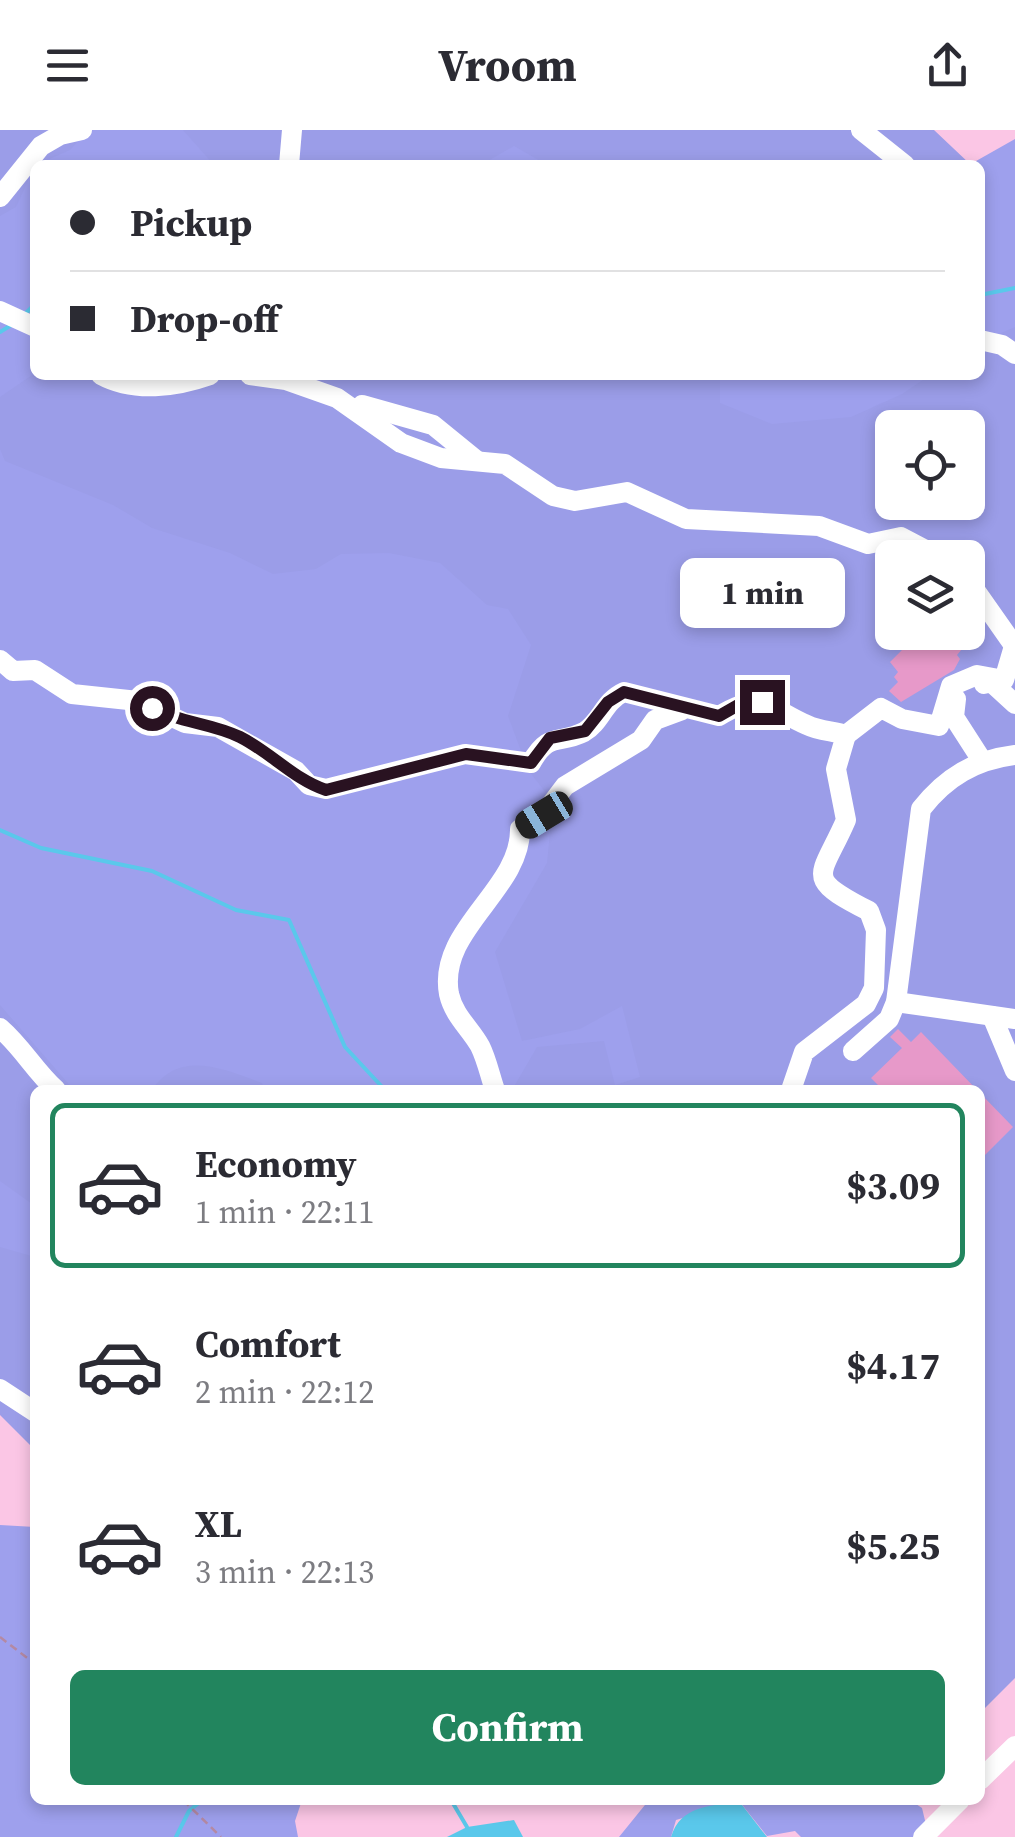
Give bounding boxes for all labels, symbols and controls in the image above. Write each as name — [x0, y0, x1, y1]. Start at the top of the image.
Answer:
text: Vroom — [438, 34, 577, 96]
icon: menu — [40, 38, 95, 93]
icon: share — [920, 38, 975, 93]
text: Pickup — [130, 197, 252, 249]
text: Drop-off — [130, 293, 279, 345]
map controls — [875, 410, 985, 650]
button: locate — [875, 410, 985, 520]
button: layers — [875, 540, 985, 650]
callout: 1 min — [680, 557, 844, 627]
text: 1 min — [721, 571, 804, 615]
route end — [740, 680, 785, 725]
route start — [130, 686, 175, 731]
car — [511, 787, 577, 843]
text: Economy — [195, 1138, 357, 1190]
icon: car — [75, 1141, 165, 1231]
text: $3.09 — [846, 1160, 940, 1212]
text: 1 min · 22:11 — [195, 1190, 374, 1234]
text: Comfort — [195, 1318, 341, 1370]
icon: car — [75, 1321, 165, 1411]
text: $4.17 — [846, 1340, 940, 1392]
text: 2 min · 22:12 — [195, 1370, 374, 1414]
text: XL — [195, 1498, 242, 1550]
icon: car — [75, 1501, 165, 1591]
text: $5.25 — [846, 1520, 940, 1572]
text: 3 min · 22:13 — [195, 1550, 374, 1594]
button: Confirm — [70, 1670, 945, 1785]

